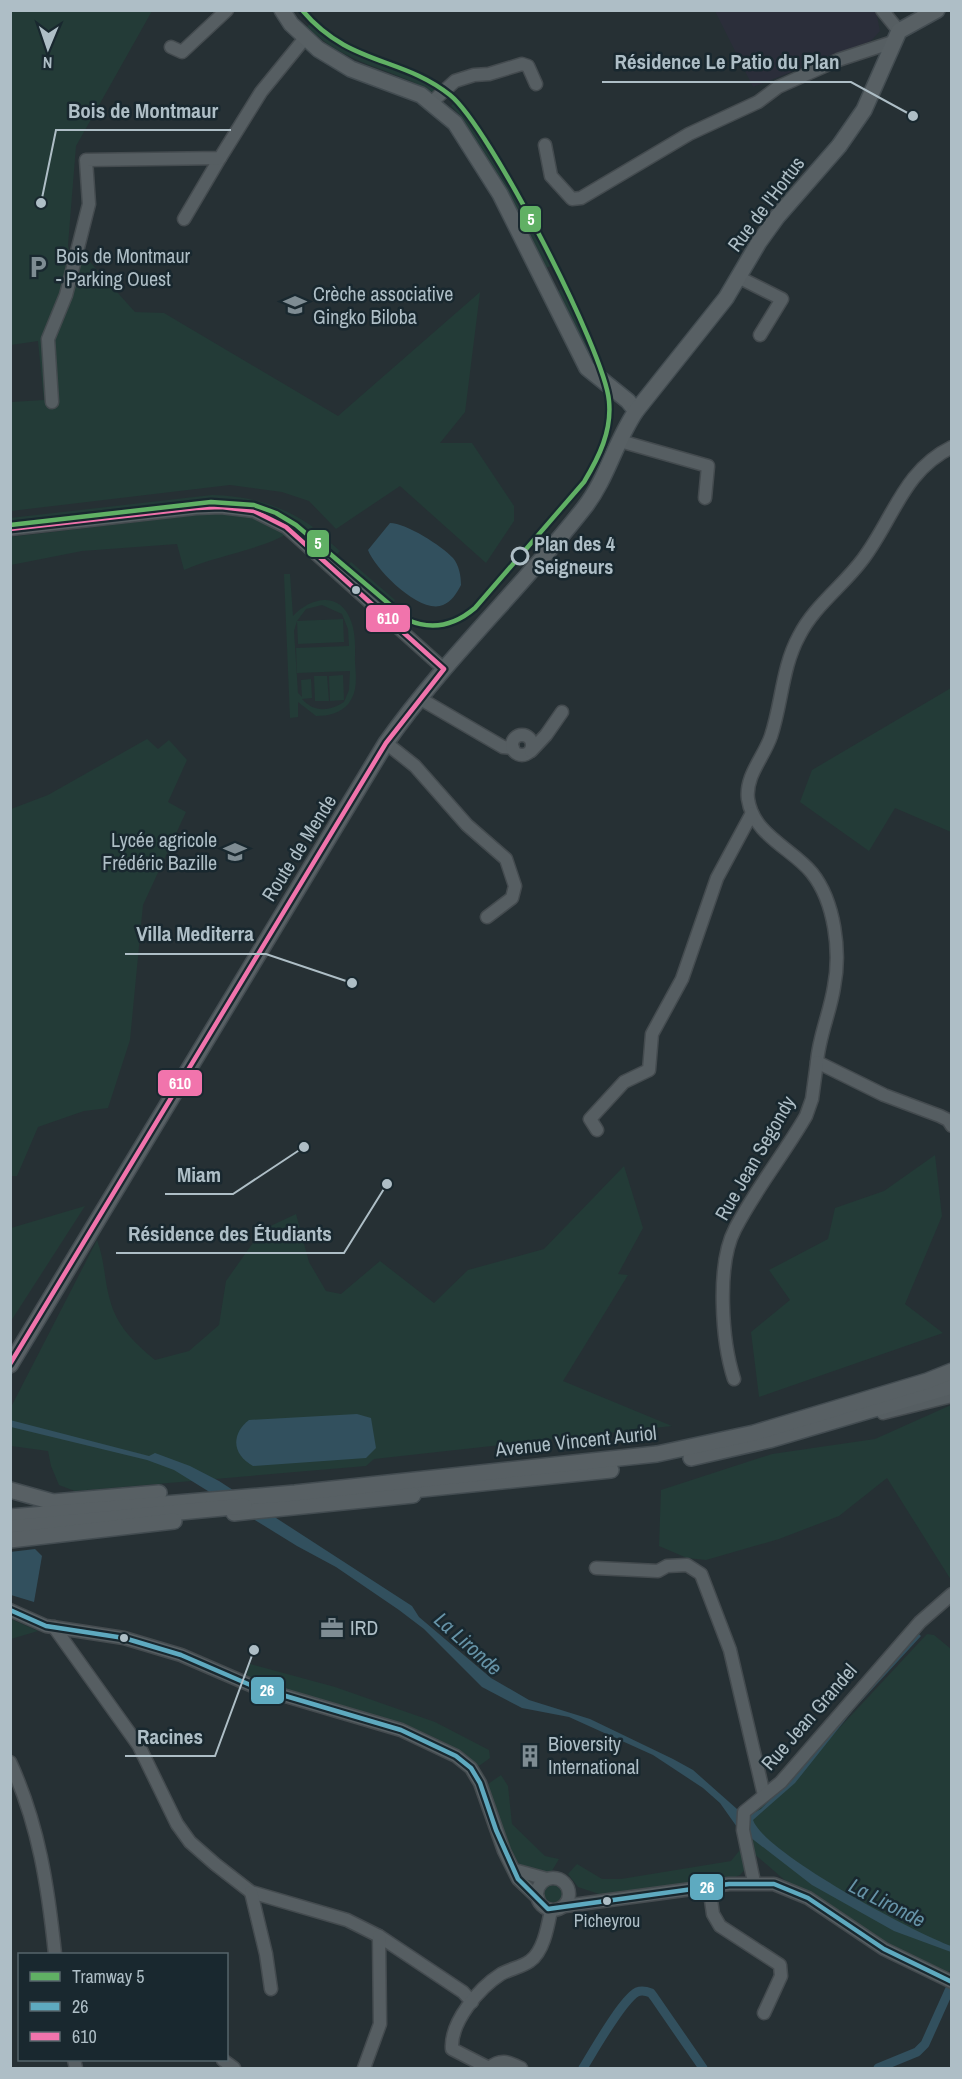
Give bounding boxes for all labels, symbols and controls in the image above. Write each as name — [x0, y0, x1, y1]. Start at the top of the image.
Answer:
north arrow — [18, 18, 78, 78]
callout: Résidence Le Patio du Plan — [602, 43, 851, 82]
text: Résidence Le Patio du Plan — [615, 47, 839, 76]
text: N — [42, 52, 53, 74]
callout: Bois de Montmaur — [56, 91, 231, 130]
text: Bois de Montmaur — [68, 96, 218, 125]
street label: Rue de l'Hortus — [721, 151, 810, 257]
line badge: 5 — [519, 205, 542, 233]
text: 5 — [527, 208, 535, 230]
place label: Bois de Montmaur - Parking Ouest — [56, 242, 191, 292]
parking icon: Bois de Montmaur - Parking Ouest — [25, 254, 51, 280]
place label: Crèche associative Gingko Biloba — [313, 280, 453, 330]
school or university icon: Crèche associative Gingko Biloba — [282, 292, 308, 318]
line badge: 5 — [306, 529, 330, 558]
place label: Plan des 4 Seigneurs — [534, 530, 615, 580]
text: 5 — [314, 532, 322, 554]
marker: Plan des 4 Seigneurs — [511, 547, 529, 565]
unlabelled marker — [350, 584, 362, 596]
line badge: 610 — [365, 604, 411, 633]
text: 610 — [377, 607, 399, 629]
street label: Route de Mende — [255, 789, 342, 906]
place label: Lycée agricole Frédéric Bazille — [102, 826, 217, 876]
school or university icon: Lycée agricole Frédéric Bazille — [222, 839, 248, 865]
callout: Villa Mediterra — [125, 915, 266, 954]
text: Villa Mediterra — [136, 919, 254, 948]
line badge: 610 — [157, 1069, 203, 1097]
text: 610 — [169, 1072, 191, 1094]
street label: Rue Jean Segondy — [708, 1090, 802, 1225]
callout: Miam — [165, 1155, 233, 1194]
text: Miam — [177, 1160, 221, 1189]
callout: Résidence des Étudiants — [116, 1214, 344, 1253]
text: Résidence des Étudiants — [128, 1219, 332, 1248]
street label: Avenue Vincent Auriol — [493, 1419, 658, 1462]
water label: La Lironde — [428, 1605, 509, 1682]
place label: IRD — [350, 1614, 378, 1641]
office icon: IRD — [319, 1615, 345, 1641]
unlabelled marker — [118, 1632, 130, 1644]
street label: Rue Jean Grandel — [755, 1658, 862, 1776]
line badge: 26 — [250, 1676, 285, 1705]
text: 26 — [260, 1679, 274, 1701]
callout: Racines — [125, 1717, 215, 1756]
text: Racines — [137, 1722, 203, 1751]
place label: Bioversity International — [548, 1730, 639, 1780]
building icon: Bioversity International — [517, 1743, 543, 1769]
water label: La Lironde — [844, 1871, 930, 1934]
line badge: 26 — [689, 1873, 724, 1901]
text: 26 — [700, 1876, 714, 1898]
marker: Picheyrou — [601, 1895, 613, 1907]
place label: Picheyrou — [574, 1908, 640, 1933]
legend — [18, 1953, 228, 2061]
text: Tramway 5 — [72, 1964, 144, 1989]
text: 26 — [72, 1994, 88, 2019]
text: 610 — [72, 2024, 97, 2049]

